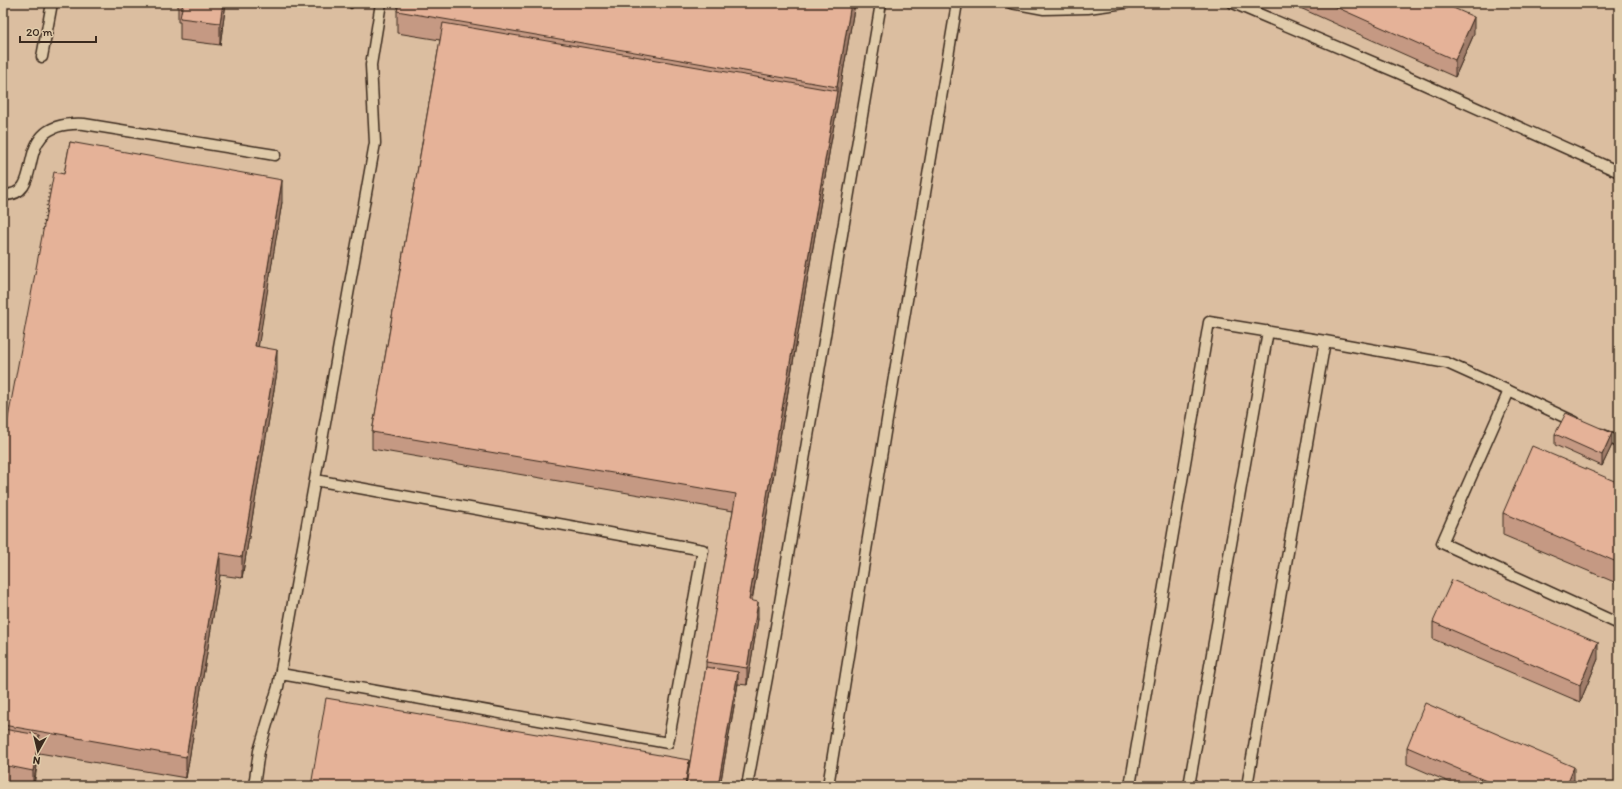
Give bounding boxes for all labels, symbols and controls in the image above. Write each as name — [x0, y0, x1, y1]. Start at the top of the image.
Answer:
scale bar — [20, 18, 96, 44]
text: 20 m — [26, 25, 53, 39]
north arrow — [18, 731, 58, 771]
text: N — [32, 753, 41, 767]

